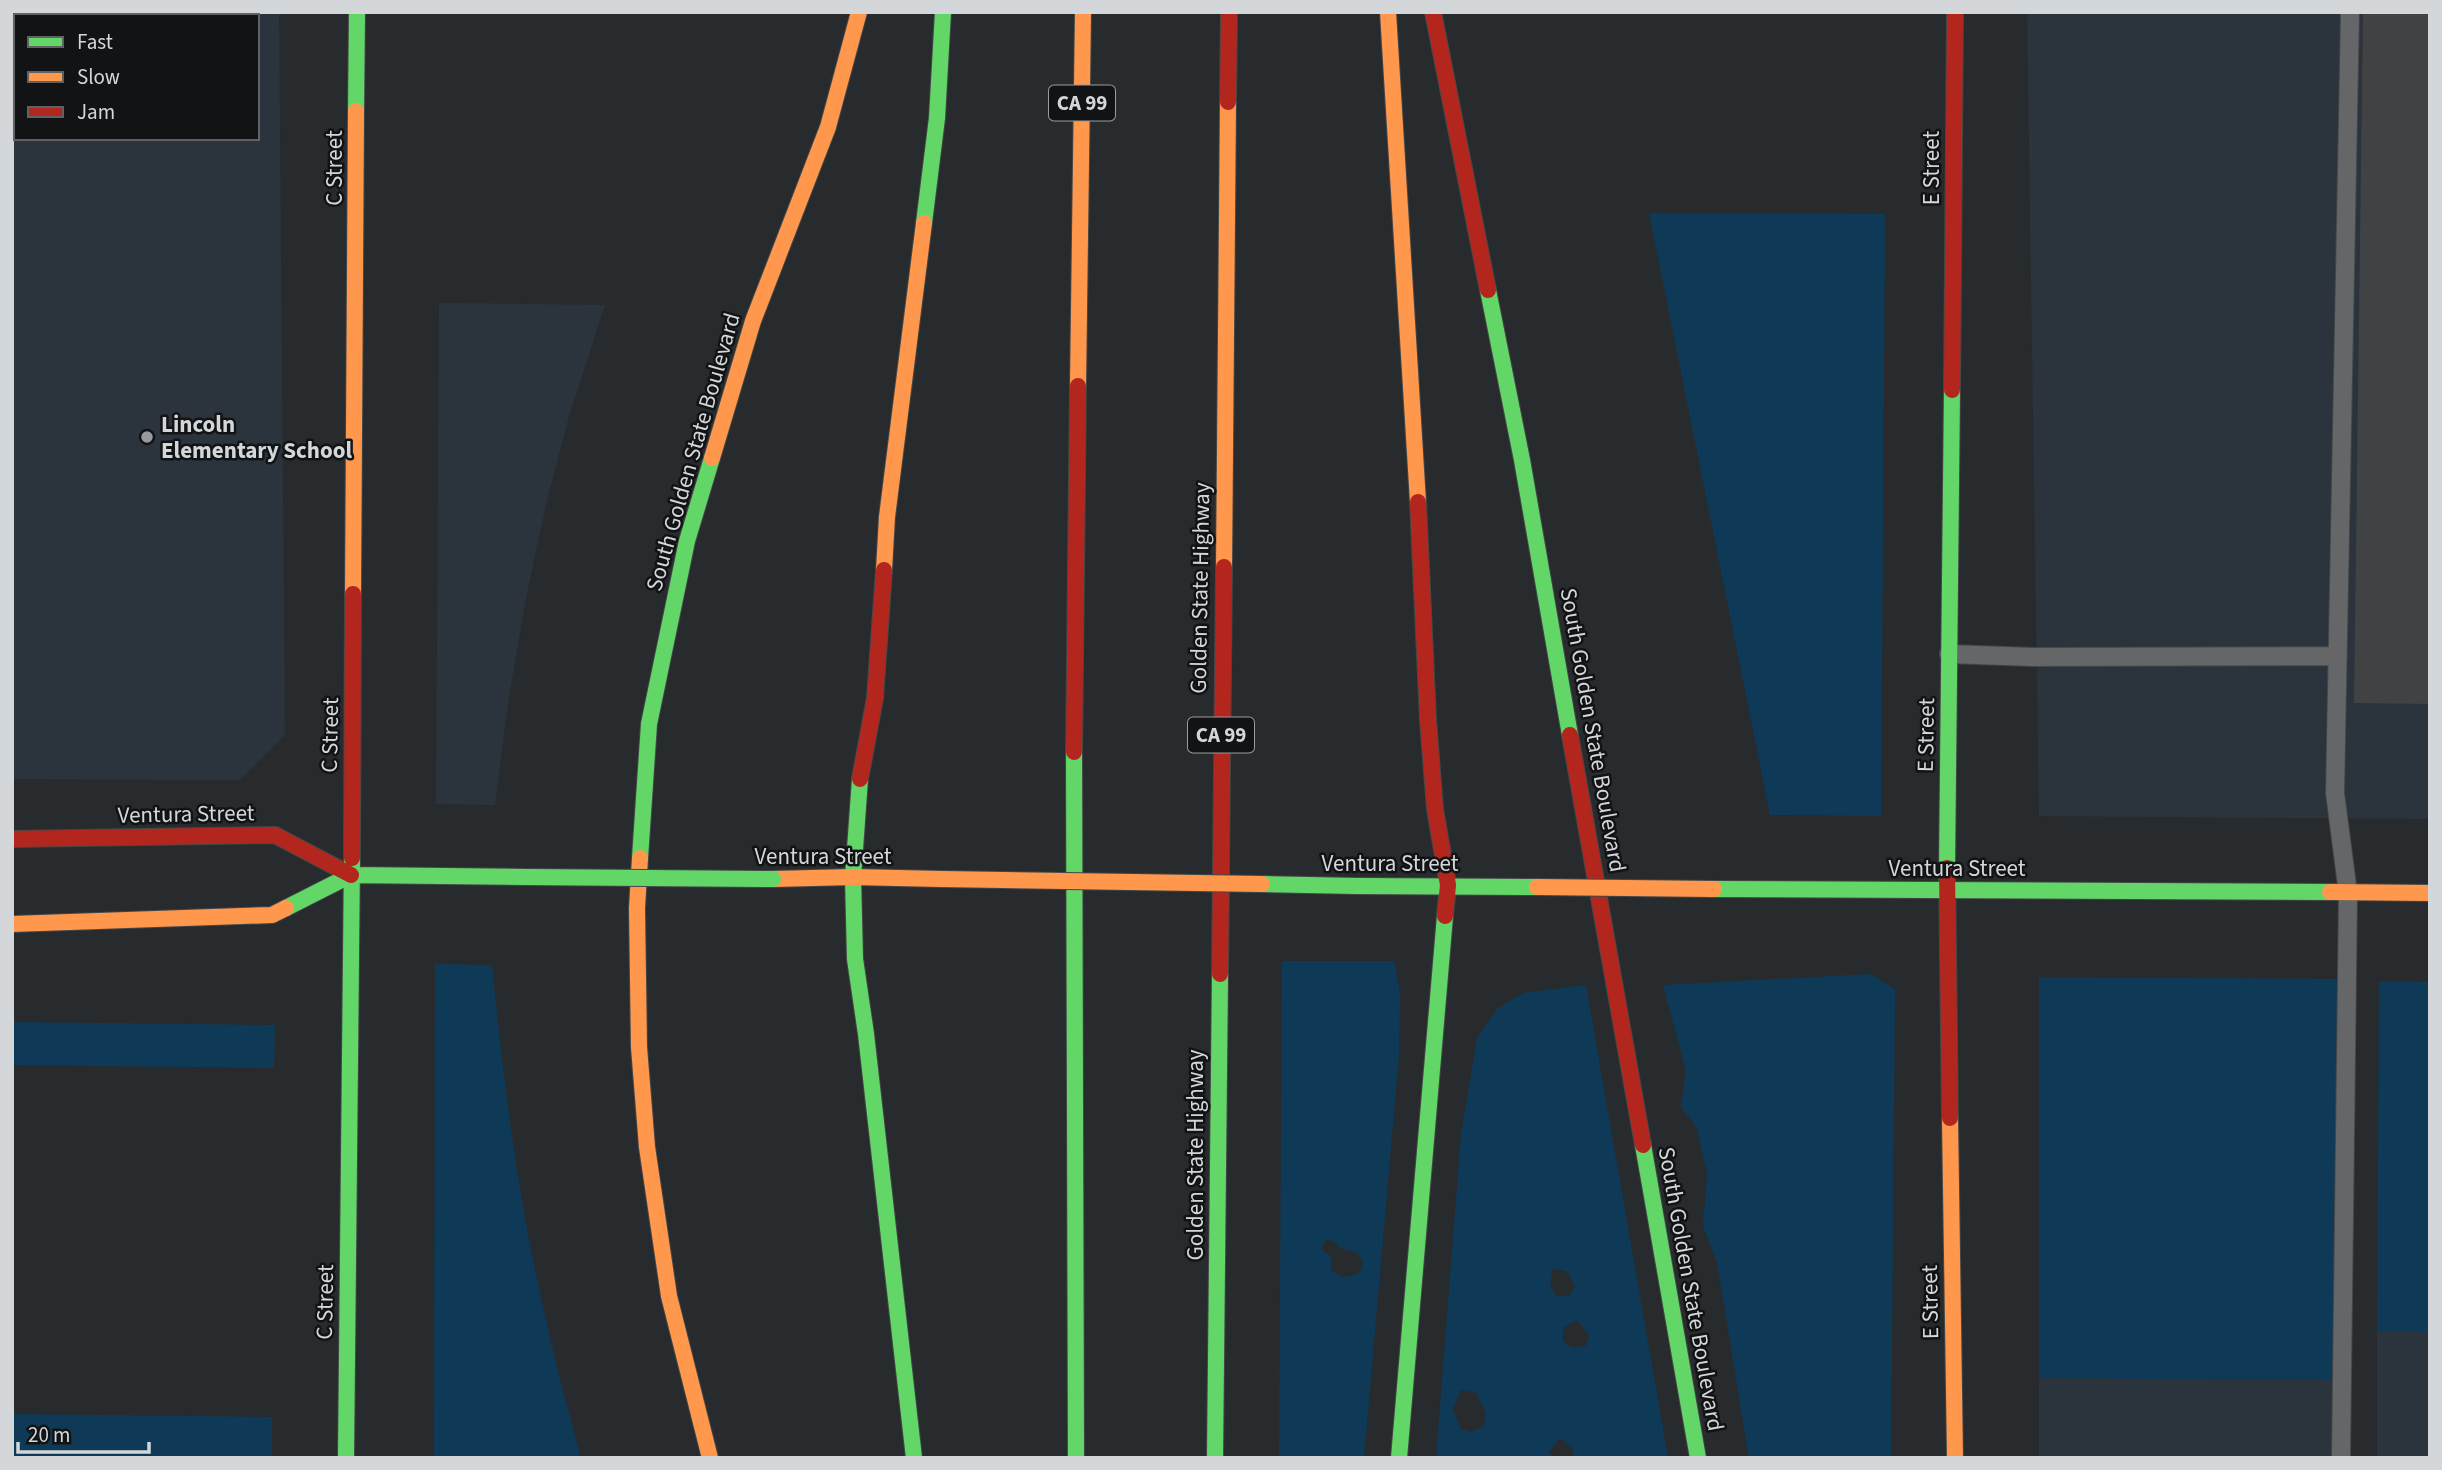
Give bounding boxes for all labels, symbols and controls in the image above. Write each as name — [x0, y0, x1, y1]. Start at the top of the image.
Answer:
legend — [14, 14, 259, 140]
text: Fast — [77, 27, 113, 57]
text: Slow — [77, 62, 120, 92]
road number: CA 99 — [1049, 86, 1115, 120]
text: Jam — [77, 97, 115, 127]
street label: C Street — [318, 130, 351, 206]
street label: E Street — [1915, 131, 1948, 205]
street label: South Golden State Boulevard — [637, 309, 749, 595]
place label: Lincoln Elementary School — [161, 408, 352, 467]
marker: Lincoln Elementary School — [139, 429, 155, 445]
street label: Golden State Highway — [1182, 482, 1218, 694]
street label: South Golden State Boulevard — [1552, 585, 1634, 875]
street label: C Street — [313, 697, 347, 773]
street label: E Street — [1909, 697, 1943, 772]
road number: CA 99 — [1188, 718, 1254, 752]
street label: Ventura Street — [117, 796, 255, 832]
street label: Ventura Street — [754, 840, 892, 873]
street label: Ventura Street — [1321, 847, 1459, 880]
street label: Ventura Street — [1888, 852, 2026, 885]
street label: Golden State Highway — [1179, 1049, 1212, 1261]
street label: South Golden State Boulevard — [1650, 1144, 1732, 1434]
street label: C Street — [308, 1264, 342, 1340]
street label: E Street — [1913, 1264, 1947, 1339]
scale bar — [18, 1410, 149, 1454]
text: 20 m — [28, 1420, 70, 1450]

